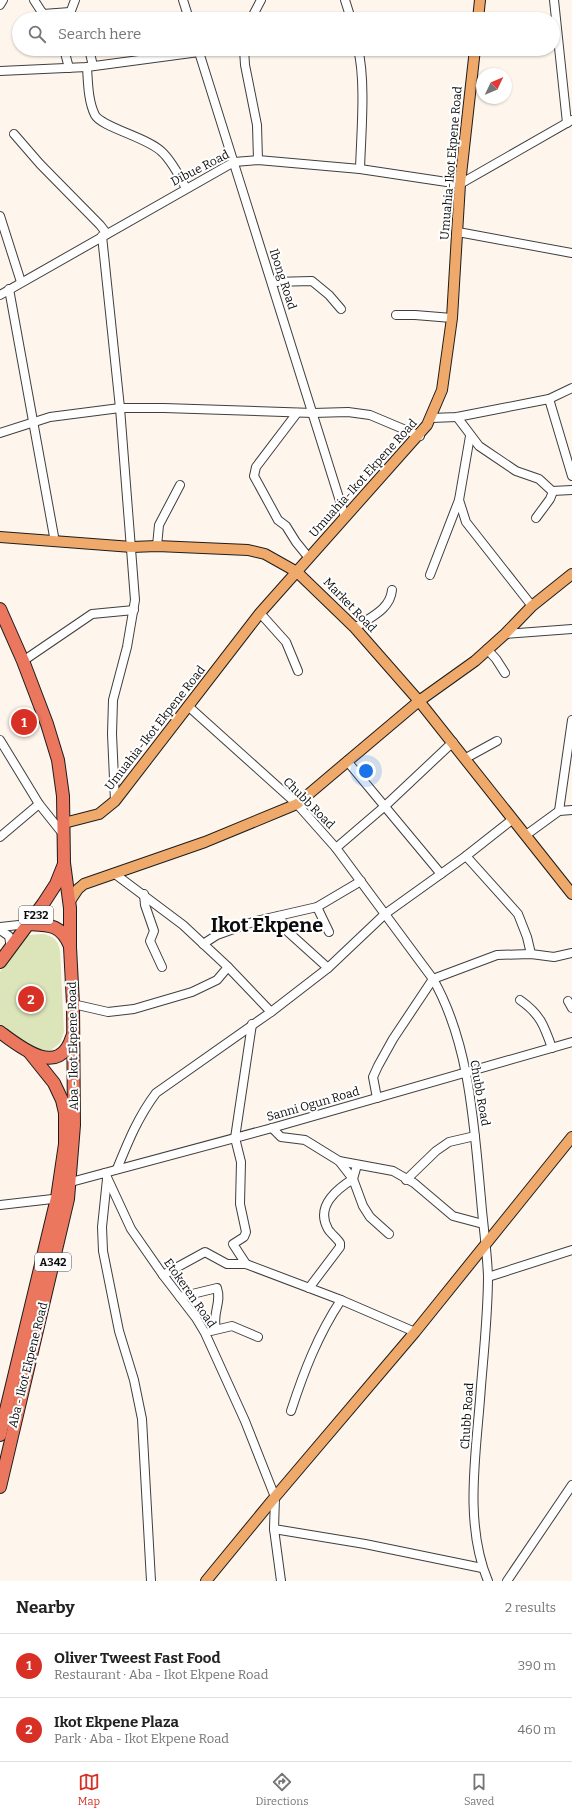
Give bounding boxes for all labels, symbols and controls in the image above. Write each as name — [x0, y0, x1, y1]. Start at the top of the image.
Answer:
search box — [12, 12, 560, 56]
icon: search — [26, 23, 48, 45]
text: Search here — [58, 25, 141, 43]
north arrow — [476, 68, 512, 104]
street label: Umuahia-Ikot Ekpene Road — [437, 86, 465, 240]
street label: Dibue Road — [169, 147, 231, 189]
street label: Ibong Road — [267, 247, 299, 311]
street label: Umuahia-Ikot Ekpene Road — [306, 416, 420, 540]
street label: Market Road — [321, 575, 379, 635]
street label: Umuahia-Ikot Ekpene Road — [102, 663, 208, 793]
pin: 1 — [11, 707, 37, 737]
your location — [356, 761, 376, 781]
street label: Chubb Road — [280, 774, 338, 832]
road number: F232 — [19, 906, 53, 924]
district label: Ikot Ekpene — [211, 913, 323, 937]
street label: Aba - Ikot Ekpene Road — [65, 981, 81, 1111]
pin: 2 — [18, 984, 44, 1014]
street label: Chubb Road — [467, 1059, 493, 1127]
street label: Sanni Ogun Road — [265, 1084, 361, 1124]
road number: A342 — [35, 1253, 71, 1271]
street label: Etokeren Road — [161, 1256, 219, 1330]
street label: Aba - Ikot Ekpene Road — [6, 1301, 50, 1429]
street label: Chubb Road — [458, 1382, 476, 1450]
text: Nearby — [16, 1597, 75, 1618]
text: 2 results — [505, 1600, 556, 1615]
text: Oliver Tweest Fast Food — [54, 1649, 221, 1667]
text: 1 — [26, 1658, 32, 1673]
text: 390 m — [518, 1658, 556, 1673]
text: Restaurant · Aba - Ikot Ekpene Road — [54, 1667, 268, 1682]
text: Ikot Ekpene Plaza — [54, 1713, 179, 1731]
text: 2 — [25, 1722, 33, 1737]
text: 460 m — [517, 1722, 556, 1737]
text: Park · Aba - Ikot Ekpene Road — [54, 1731, 229, 1746]
tab: Map — [78, 1771, 100, 1808]
tab: Directions — [256, 1771, 308, 1808]
tab: Saved — [464, 1771, 494, 1808]

